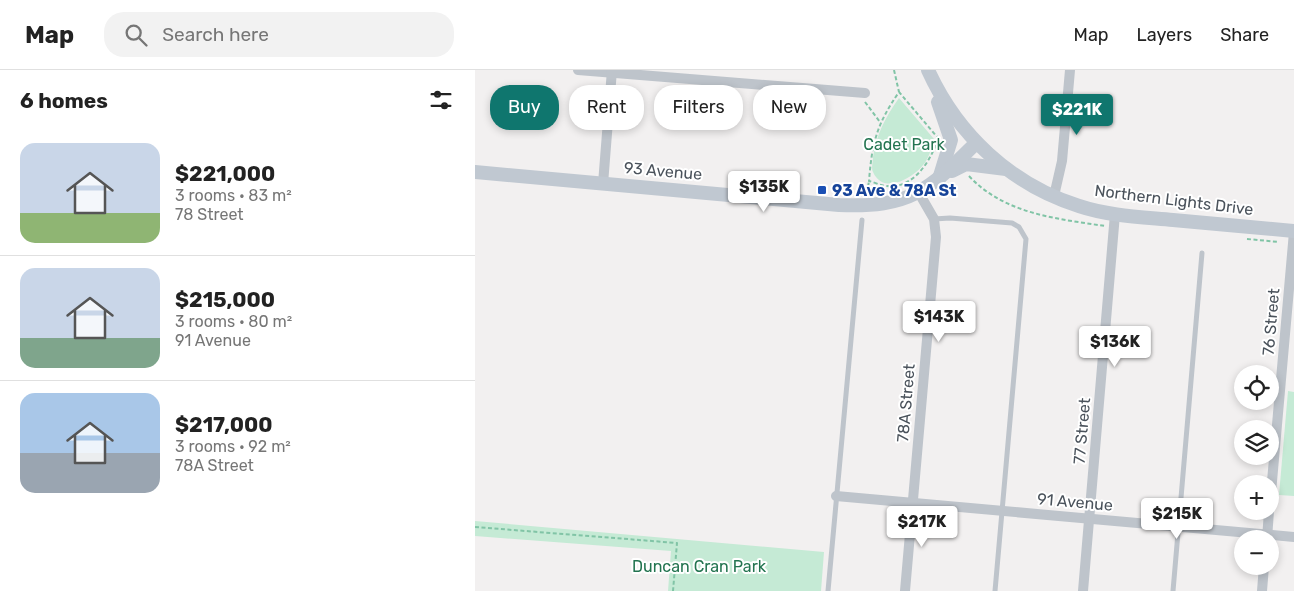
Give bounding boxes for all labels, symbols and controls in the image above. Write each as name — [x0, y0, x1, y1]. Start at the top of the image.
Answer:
search box — [104, 12, 454, 57]
text: Map — [25, 21, 74, 49]
icon: search — [122, 21, 150, 49]
text: Search here — [162, 23, 269, 46]
text: Map — [1074, 24, 1109, 46]
text: Layers — [1137, 24, 1192, 46]
text: Share — [1220, 24, 1269, 46]
chip: Buy — [490, 85, 559, 130]
chip: Rent — [569, 85, 644, 130]
chip: Filters — [654, 85, 743, 130]
chip: New — [753, 85, 826, 130]
icon: filters — [427, 86, 455, 114]
text: 6 homes — [20, 88, 108, 113]
pin: $221K — [1042, 93, 1112, 136]
text: $221K — [1052, 100, 1102, 119]
park label: Cadet Park — [863, 135, 945, 154]
street label: 93 Avenue — [623, 158, 703, 184]
text: $221,000 — [175, 161, 275, 186]
icon: home — [60, 163, 120, 223]
pin: $135K — [729, 170, 799, 213]
text: $135K — [739, 177, 789, 196]
place label: 93 Ave & 78A St — [832, 181, 957, 200]
street label: Northern Lights Drive — [1093, 181, 1255, 219]
marker: 93 Ave & 78A St — [816, 184, 828, 196]
text: 3 rooms · 83 m² — [175, 186, 292, 205]
text: 78 Street — [175, 205, 244, 224]
text: $215,000 — [175, 287, 275, 312]
icon: home — [60, 288, 120, 348]
street label: 76 Street — [1259, 288, 1283, 356]
pin: $143K — [904, 300, 974, 343]
text: $143K — [914, 307, 964, 326]
text: 3 rooms · 80 m² — [175, 312, 292, 331]
pin: $136K — [1080, 326, 1150, 368]
text: 91 Avenue — [175, 331, 251, 350]
text: $136K — [1090, 332, 1140, 351]
street label: 78A Street — [893, 363, 919, 443]
map controls — [1234, 365, 1279, 575]
button: locate — [1234, 365, 1279, 410]
street label: 77 Street — [1070, 397, 1094, 465]
text: $217,000 — [175, 412, 272, 437]
icon: home — [60, 413, 120, 473]
button: layers — [1234, 420, 1279, 465]
text: 3 rooms · 92 m² — [175, 437, 291, 456]
text: 78A Street — [175, 456, 254, 475]
button: + — [1234, 475, 1279, 520]
street label: 91 Avenue — [1036, 489, 1114, 515]
pin: $215K — [1142, 498, 1212, 540]
text: $215K — [1152, 504, 1202, 523]
pin: $217K — [887, 506, 957, 548]
text: $217K — [898, 512, 946, 531]
button: − — [1234, 530, 1279, 575]
park label: Duncan Cran Park — [632, 557, 767, 576]

